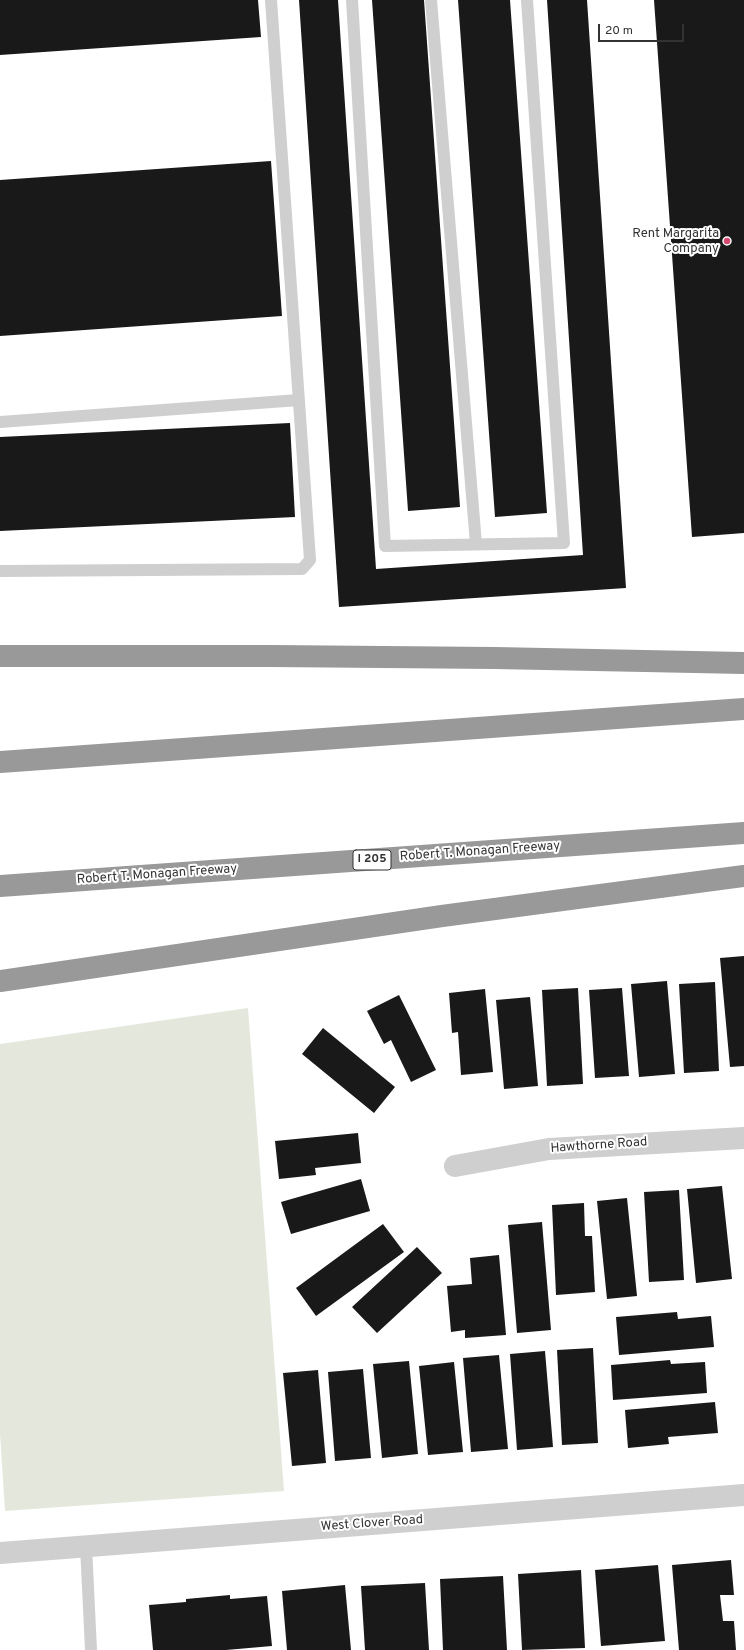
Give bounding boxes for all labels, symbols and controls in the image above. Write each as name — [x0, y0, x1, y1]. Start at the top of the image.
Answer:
scale bar — [600, 16, 686, 42]
text: 20 m — [605, 23, 633, 39]
place label: Rent Margarita Company — [632, 226, 719, 257]
marker: Rent Margarita Company — [722, 236, 732, 246]
street label: Robert T. Monagan Freeway — [399, 839, 561, 865]
road number: I 205 — [353, 850, 391, 870]
street label: Robert T. Monagan Freeway — [76, 862, 238, 888]
street label: Hawthorne Road — [550, 1135, 648, 1157]
street label: West Clover Road — [320, 1513, 424, 1535]

